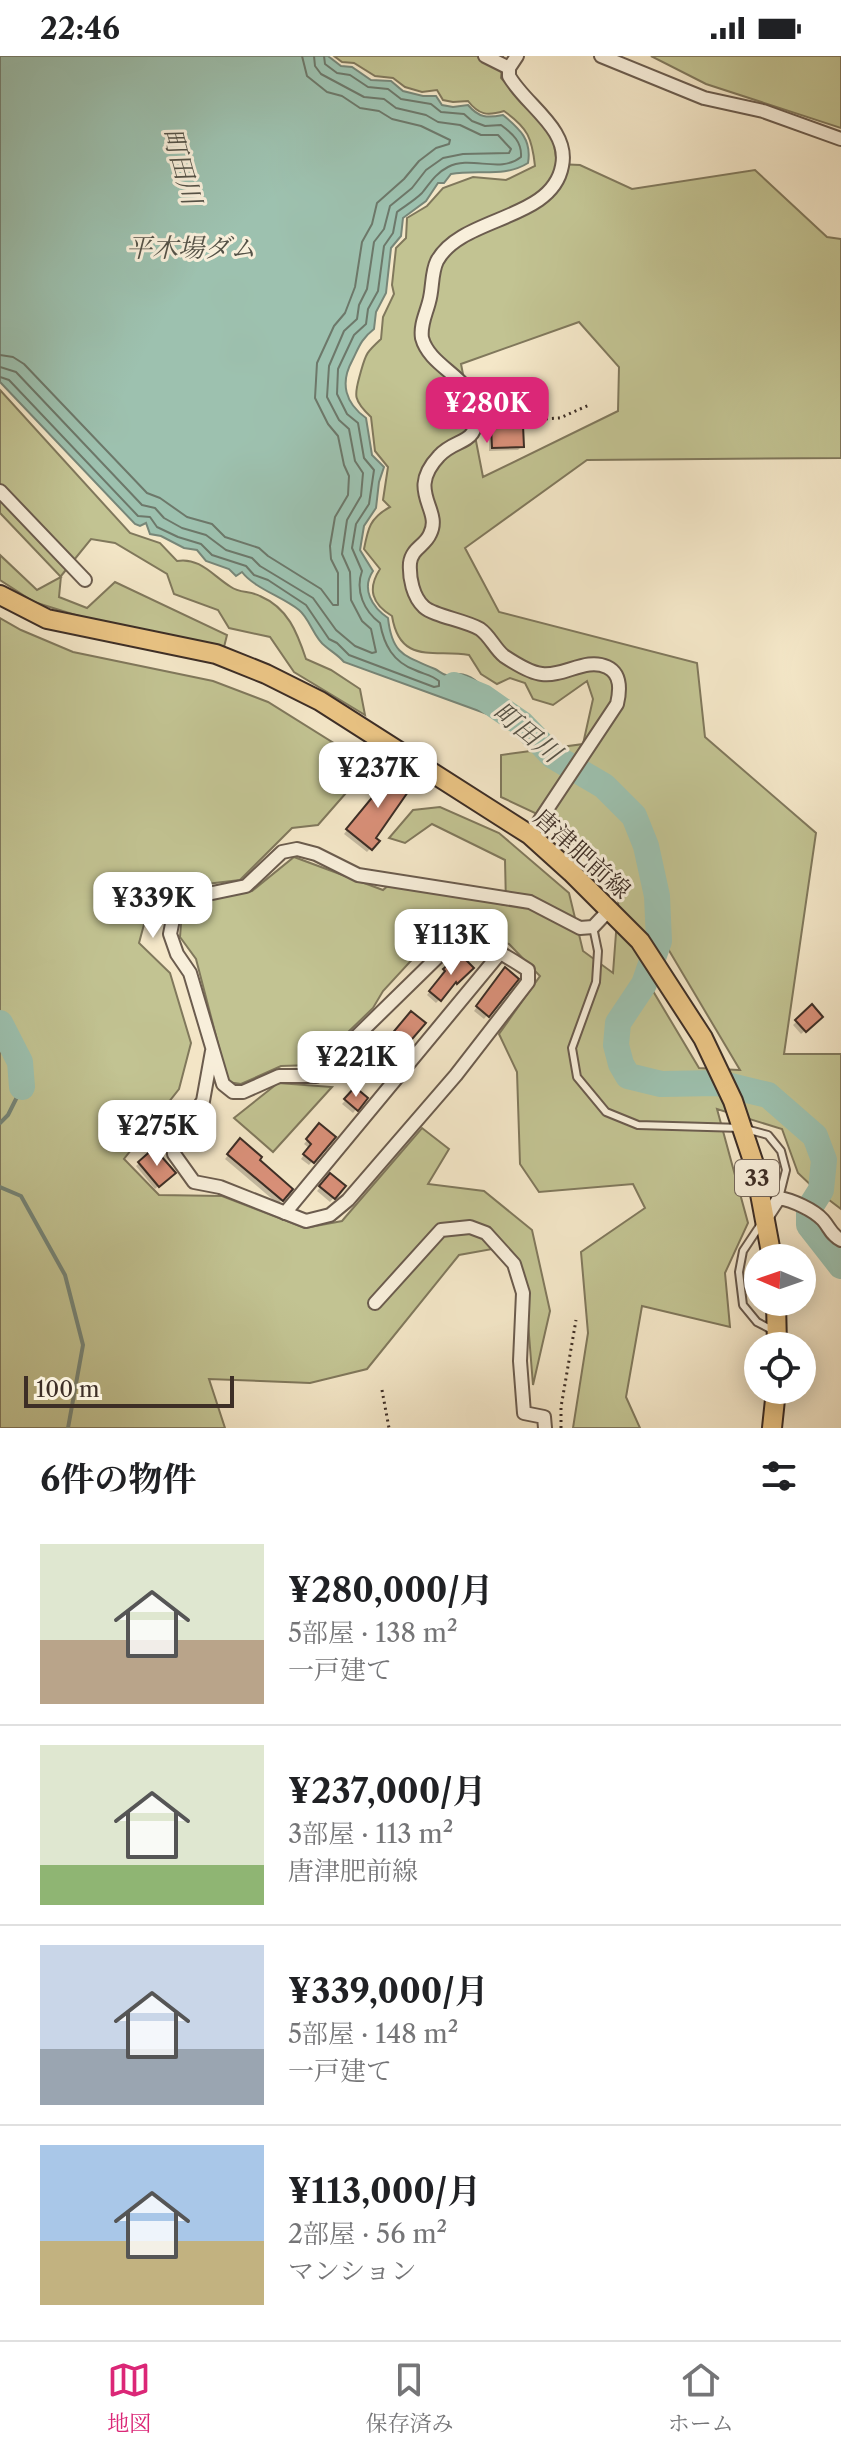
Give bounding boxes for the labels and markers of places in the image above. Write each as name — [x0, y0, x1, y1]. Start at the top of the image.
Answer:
pin: ¥280K — [431, 377, 543, 445]
pin: ¥237K — [322, 742, 434, 810]
pin: ¥339K — [97, 872, 209, 940]
pin: ¥113K — [395, 909, 507, 977]
pin: ¥221K — [300, 1031, 412, 1099]
pin: ¥275K — [101, 1100, 213, 1168]

